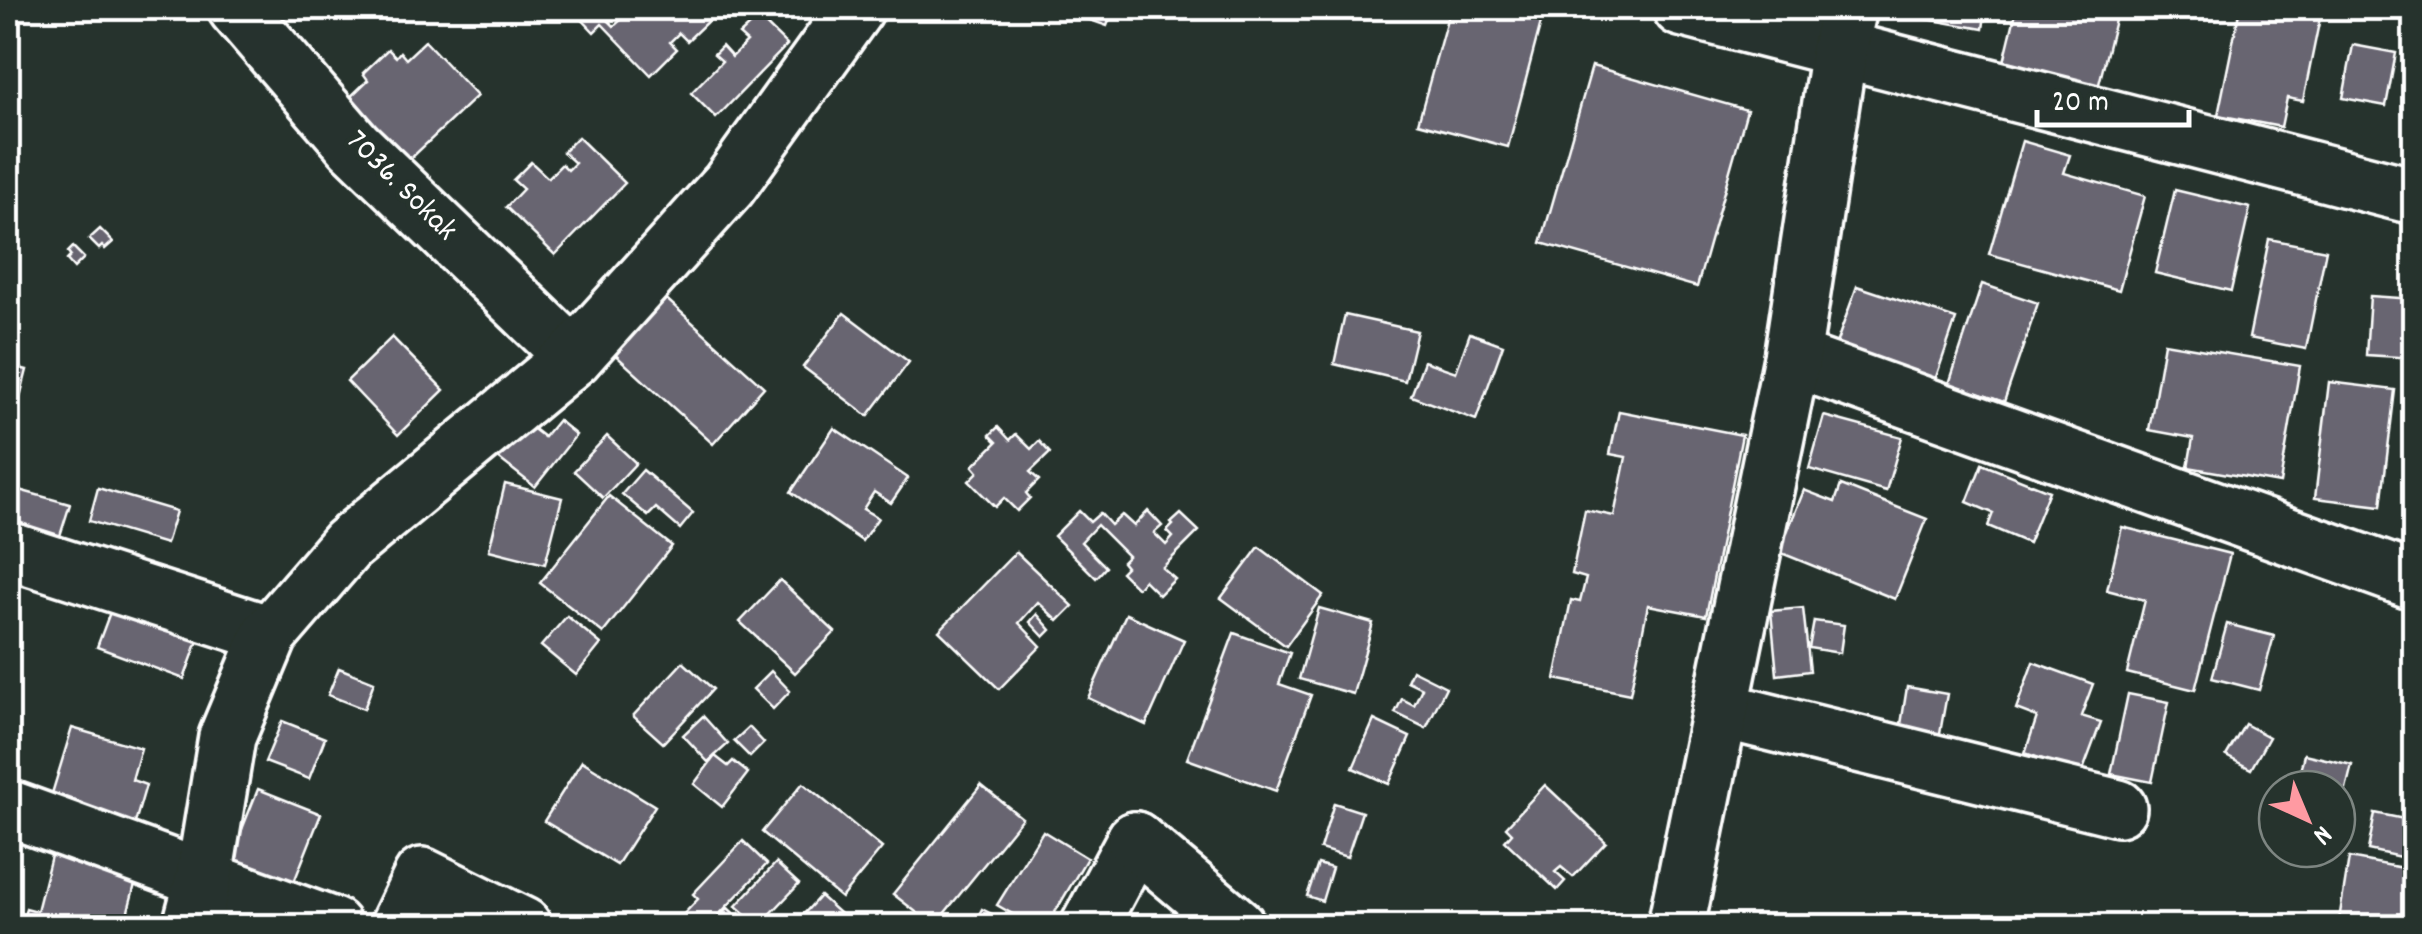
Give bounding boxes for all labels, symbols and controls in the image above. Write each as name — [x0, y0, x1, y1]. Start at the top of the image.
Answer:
scale bar — [2037, 65, 2190, 127]
text: 20 m — [2052, 83, 2109, 126]
street label: 7036. Sokak — [334, 121, 466, 253]
north arrow — [2257, 769, 2357, 869]
text: N — [2302, 814, 2340, 853]

